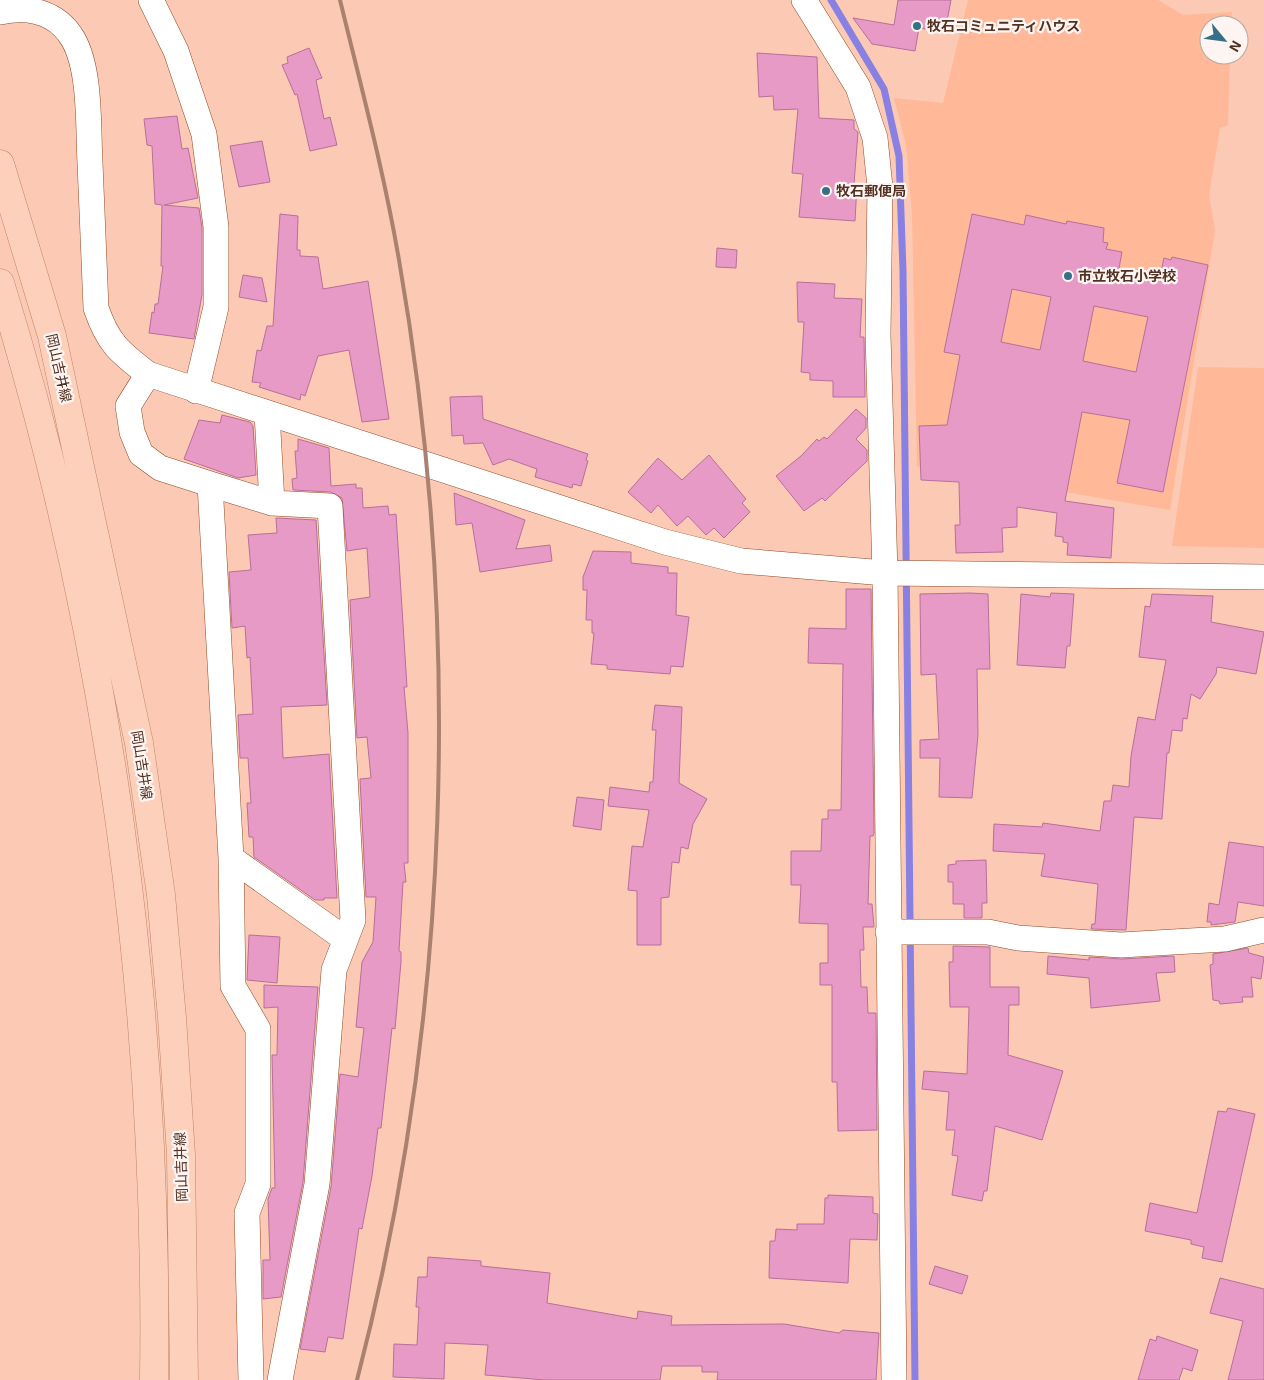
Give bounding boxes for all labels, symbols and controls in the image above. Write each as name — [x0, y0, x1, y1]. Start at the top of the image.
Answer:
north arrow — [1199, 15, 1249, 65]
place label: 牧石コミュニティハウス — [927, 17, 1080, 34]
marker: 牧石コミュニティハウス — [911, 20, 923, 32]
text: N — [1226, 38, 1246, 55]
place label: 牧石郵便局 — [836, 182, 906, 199]
marker: 牧石郵便局 — [820, 185, 832, 197]
place label: 市立牧石小学校 — [1078, 267, 1176, 284]
marker: 市立牧石小学校 — [1062, 270, 1074, 282]
street label: 岡山吉井線 — [43, 332, 76, 404]
street label: 岡山吉井線 — [129, 729, 156, 801]
street label: 岡山吉井線 — [171, 1132, 190, 1202]

